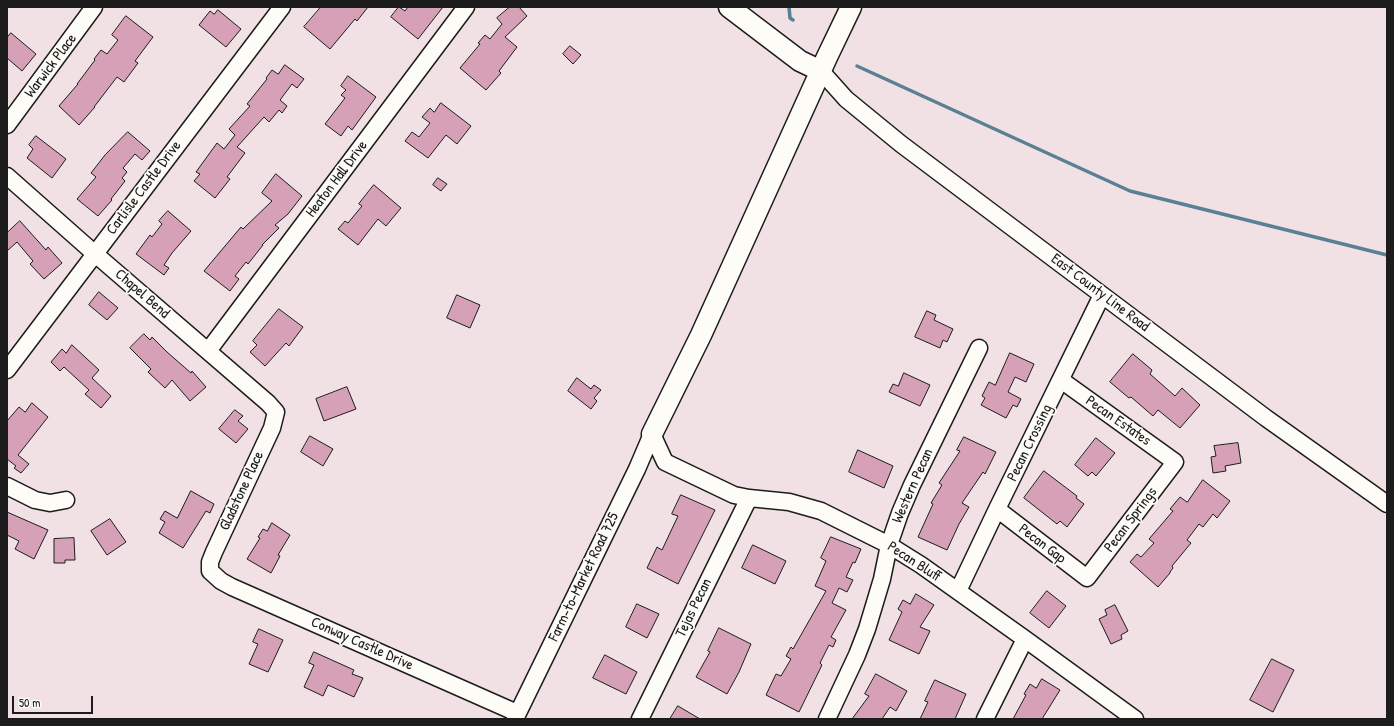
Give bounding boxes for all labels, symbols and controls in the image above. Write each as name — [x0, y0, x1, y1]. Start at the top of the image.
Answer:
street label: Warwick Place — [21, 30, 81, 102]
street label: Carlisle Castle Drive — [103, 137, 185, 239]
street label: Heaton Hall Drive — [302, 137, 372, 221]
street label: East County Line Road — [1047, 250, 1153, 336]
street label: Chapel Bend — [111, 265, 173, 323]
street label: Pecan Estates — [1082, 392, 1154, 450]
street label: Pecan Crossing — [1004, 402, 1056, 484]
street label: Western Pecan — [889, 446, 937, 526]
street label: Gladstone Place — [216, 449, 268, 533]
street label: Pecan Springs — [1101, 484, 1161, 556]
street label: Farm-to-Market Road 725 — [545, 510, 623, 644]
street label: Pecan Gap — [1015, 520, 1069, 568]
street label: Pecan Bluff — [884, 538, 944, 586]
street label: Tejas Pecan — [672, 576, 716, 640]
street label: Conway Castle Drive — [308, 613, 416, 675]
scale bar — [14, 688, 95, 714]
text: 50 m — [19, 694, 40, 711]

